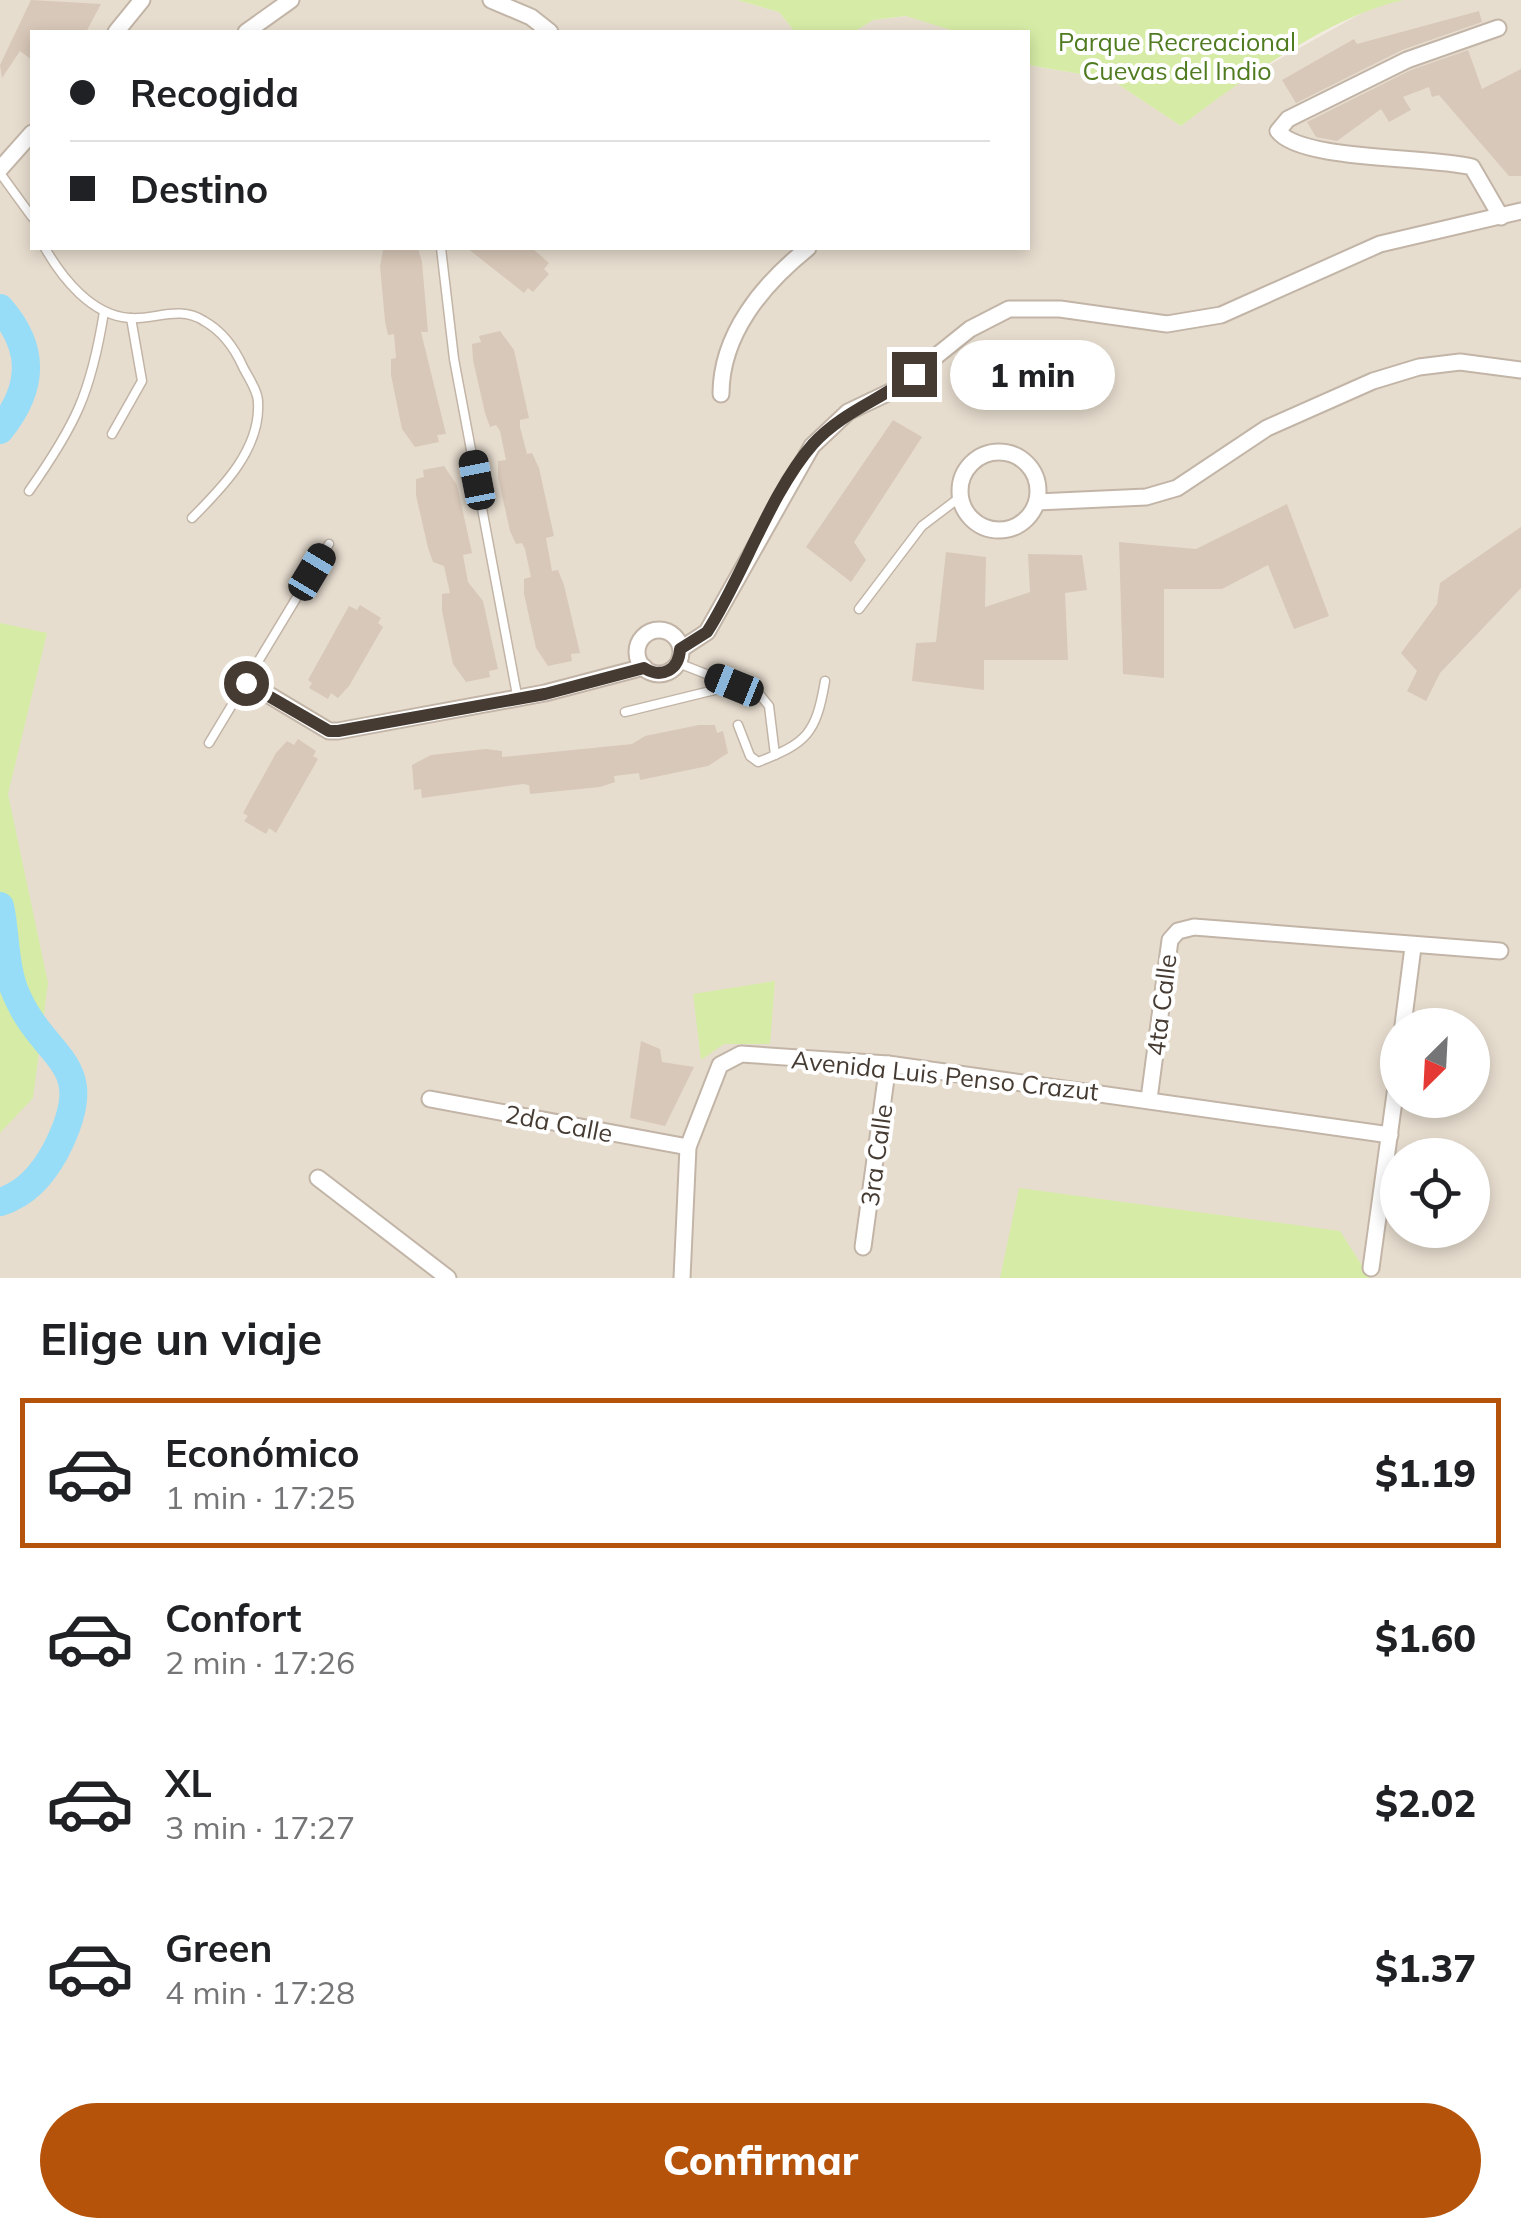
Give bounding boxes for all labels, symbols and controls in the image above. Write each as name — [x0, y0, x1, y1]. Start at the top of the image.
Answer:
park label: Parque Recreacional Cuevas del Indio — [1058, 26, 1296, 86]
text: Recogida — [130, 69, 299, 117]
text: Destino — [130, 165, 268, 213]
callout: 1 min — [949, 339, 1114, 409]
route end — [892, 352, 937, 397]
text: 1 min — [990, 355, 1075, 395]
car — [457, 448, 497, 512]
car — [284, 539, 340, 605]
car — [701, 660, 767, 710]
route start — [224, 661, 269, 706]
street label: 4ta Calle — [1139, 952, 1183, 1058]
north arrow — [1380, 1008, 1490, 1118]
map controls — [1380, 1008, 1490, 1248]
street label: Avenida Luis Penso Crazut — [790, 1043, 1100, 1107]
street label: 2da Calle — [503, 1097, 615, 1149]
street label: 3ra Calle — [854, 1102, 898, 1208]
button: locate — [1380, 1138, 1490, 1248]
text: Elige un viaje — [40, 1310, 322, 1366]
icon: car — [45, 1428, 135, 1518]
text: Económico — [165, 1429, 360, 1477]
text: $1.19 — [1375, 1449, 1476, 1497]
text: 1 min · 17:25 — [165, 1477, 355, 1517]
icon: car — [45, 1593, 135, 1683]
text: Confort — [165, 1594, 302, 1642]
text: $1.60 — [1375, 1614, 1476, 1662]
text: 2 min · 17:26 — [165, 1642, 355, 1682]
icon: car — [45, 1758, 135, 1848]
text: XL — [165, 1759, 212, 1807]
text: $2.02 — [1375, 1779, 1476, 1827]
text: 3 min · 17:27 — [165, 1807, 355, 1847]
icon: car — [45, 1923, 135, 2013]
text: Green — [165, 1924, 272, 1972]
text: $1.37 — [1375, 1944, 1476, 1992]
text: 4 min · 17:28 — [165, 1972, 355, 2012]
button: Confirmar — [40, 2103, 1481, 2218]

